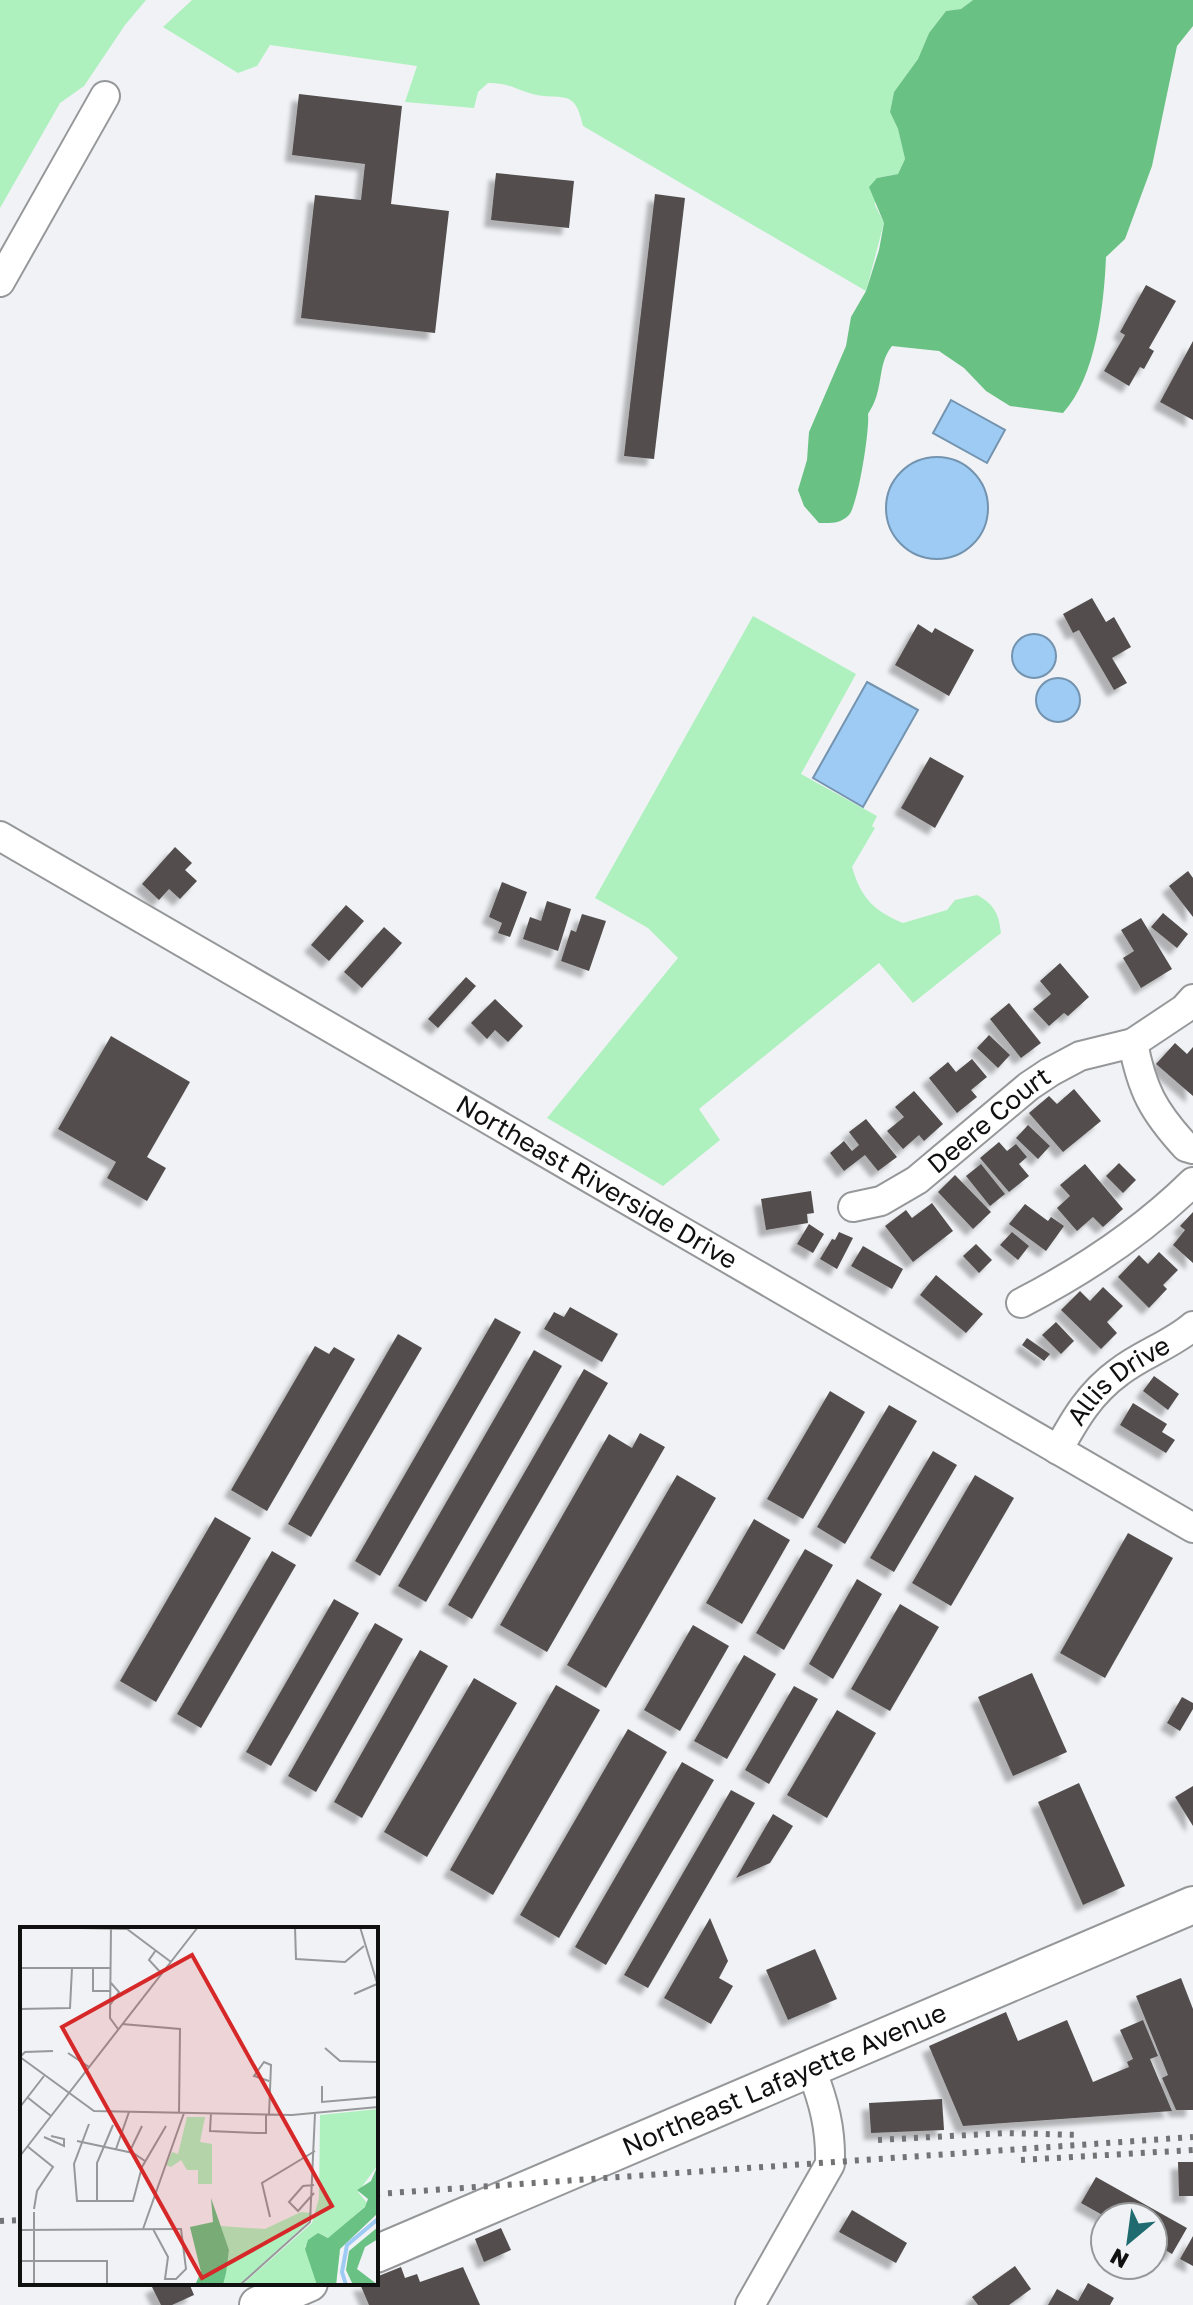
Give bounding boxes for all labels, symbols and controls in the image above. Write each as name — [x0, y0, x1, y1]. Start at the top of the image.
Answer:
street label: Deere Court — [921, 1060, 1056, 1179]
street label: Northeast Riverside Drive — [451, 1088, 743, 1275]
street label: Allis Drive — [1060, 1329, 1175, 1431]
inset map — [20, 1927, 378, 2285]
street label: Northeast Lafayette Avenue — [618, 1996, 951, 2162]
north arrow — [1089, 2201, 1169, 2281]
text: N — [1105, 2243, 1133, 2275]

